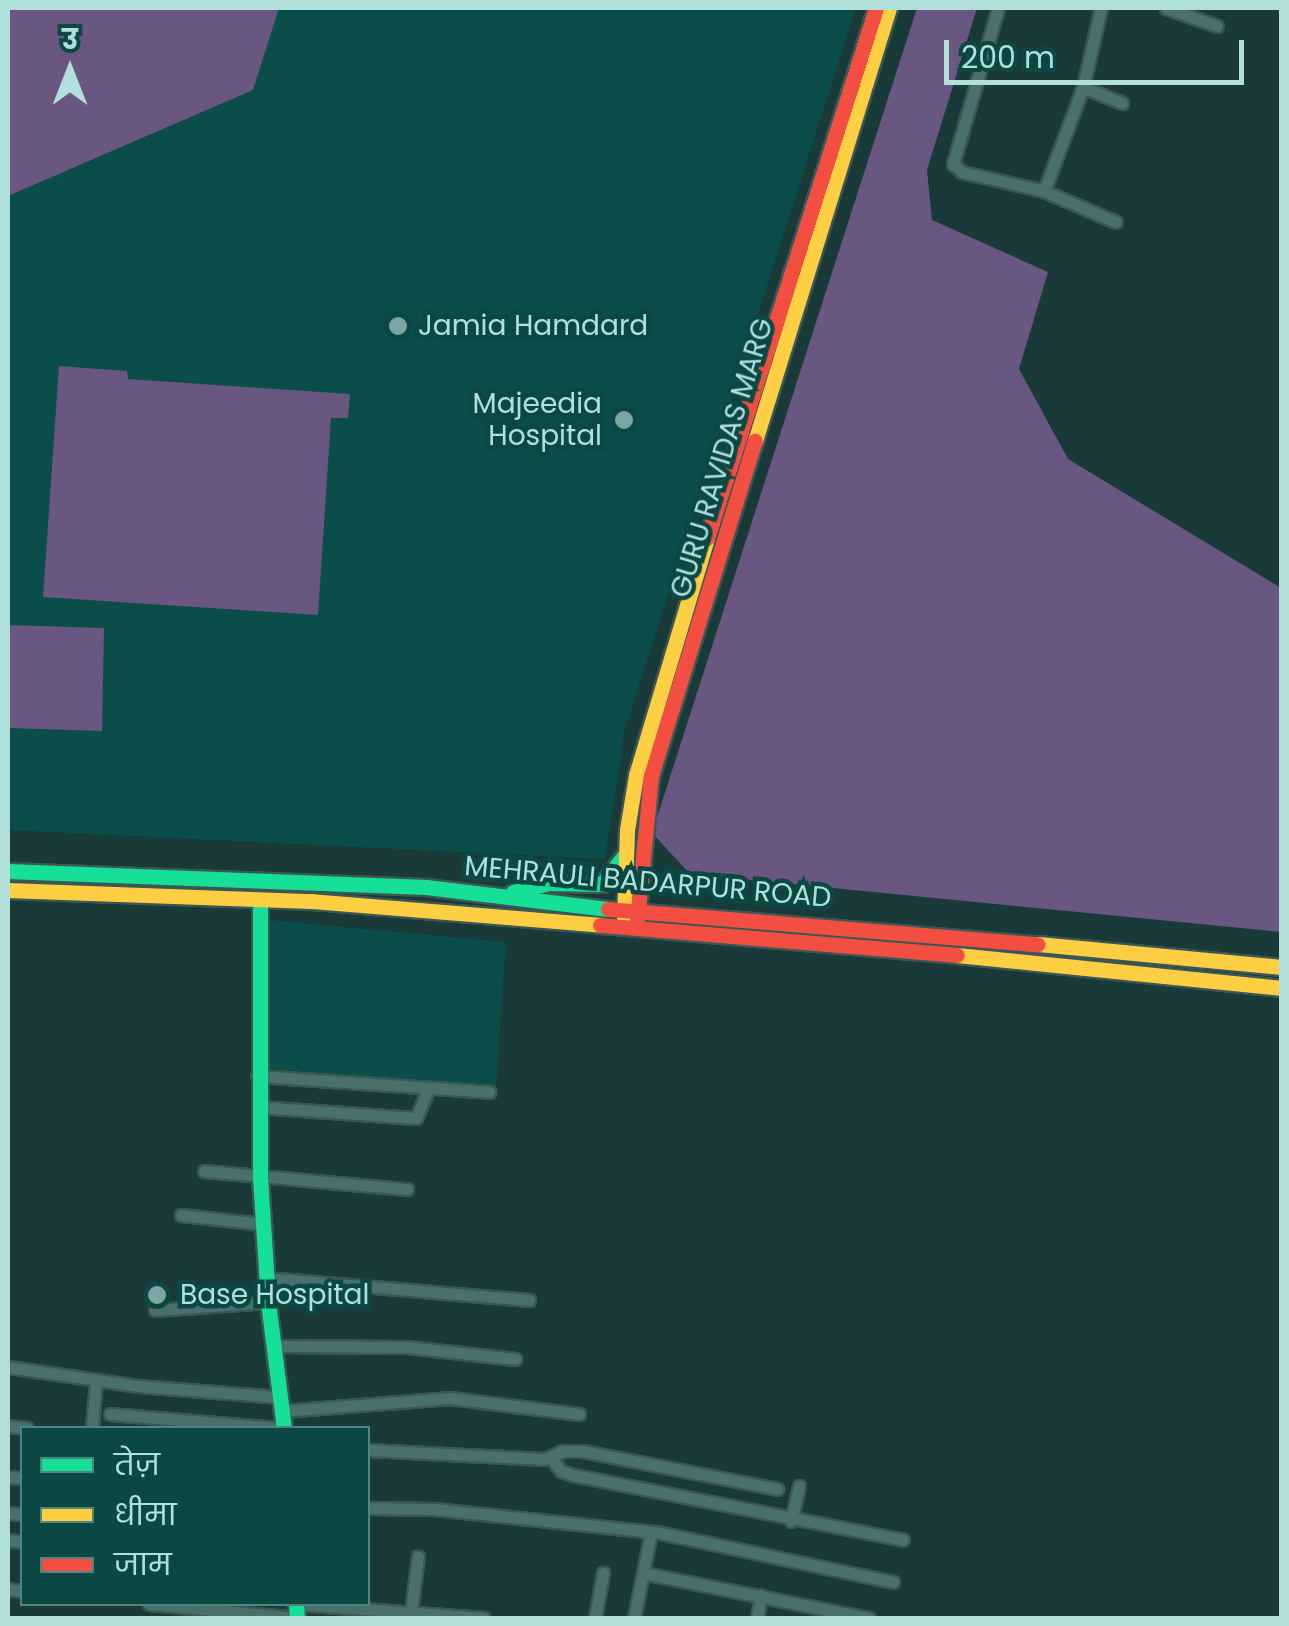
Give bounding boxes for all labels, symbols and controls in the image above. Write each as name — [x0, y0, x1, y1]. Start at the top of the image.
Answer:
north arrow — [20, 20, 120, 120]
text: उ — [62, 20, 78, 59]
scale bar — [949, 20, 1249, 82]
text: 200 m — [961, 36, 1055, 79]
place label: Jamia Hamdard — [418, 309, 648, 343]
street label: GURU RAVIDAS MARG — [664, 314, 780, 602]
marker: Jamia Hamdard — [387, 315, 409, 337]
place label: Majeedia Hospital — [473, 387, 602, 453]
marker: Majeedia Hospital — [611, 407, 637, 433]
street label: MEHRAULI BADARPUR ROAD — [463, 849, 833, 915]
place label: Base Hospital — [180, 1278, 369, 1312]
marker: Base Hospital — [144, 1282, 170, 1308]
legend — [20, 1426, 370, 1606]
text: तेज़ — [114, 1443, 160, 1486]
text: धीमा — [114, 1493, 177, 1536]
text: जाम — [114, 1543, 172, 1586]

